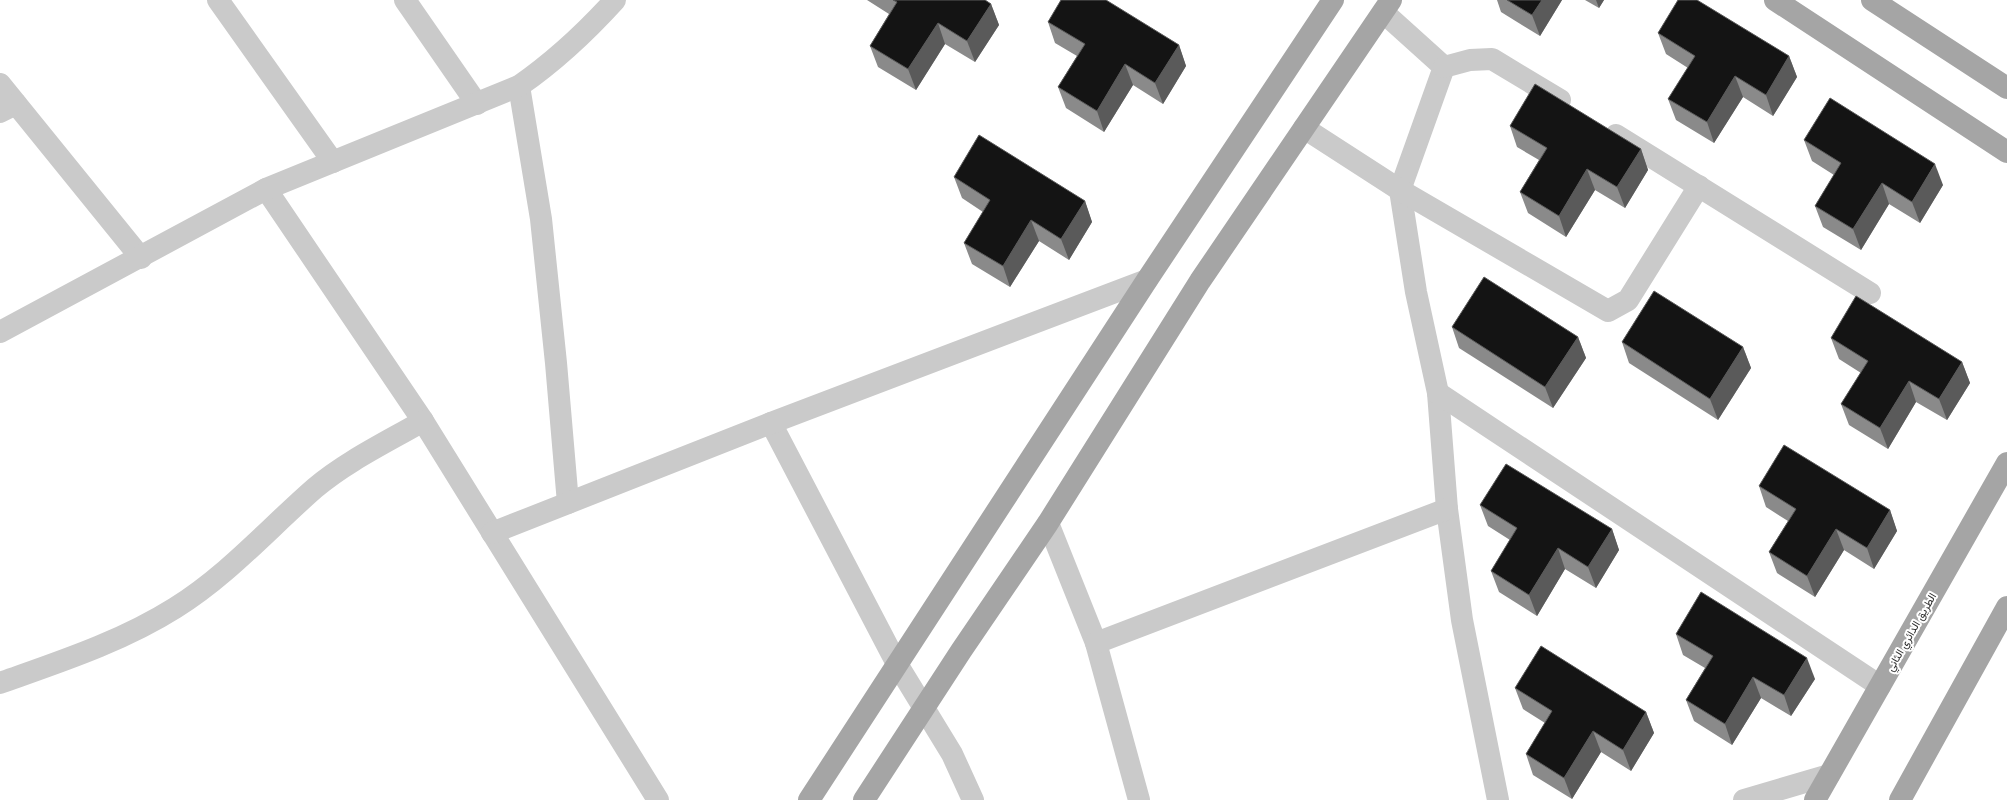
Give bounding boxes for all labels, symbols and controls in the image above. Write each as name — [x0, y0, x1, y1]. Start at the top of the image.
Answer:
street label: الطريق الدائري الثاني — [1883, 590, 1942, 675]

